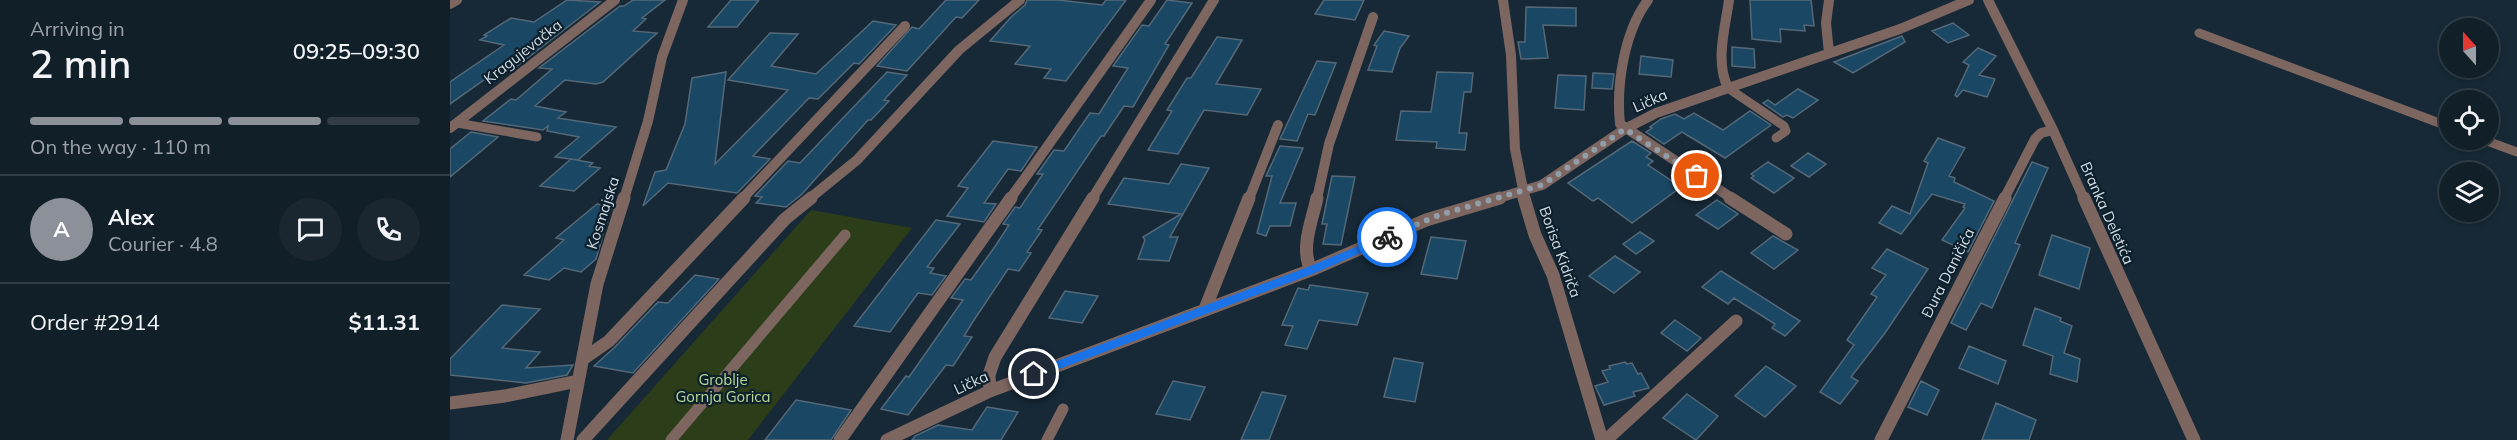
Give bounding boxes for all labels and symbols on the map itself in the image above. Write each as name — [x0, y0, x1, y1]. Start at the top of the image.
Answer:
street label: Kragujevačka — [480, 15, 566, 88]
north arrow — [2439, 18, 2499, 78]
street label: Lička — [1630, 85, 1670, 117]
pin — [1671, 150, 1722, 201]
street label: Branka Deletića — [2076, 159, 2139, 267]
street label: Kosmajska — [582, 174, 623, 252]
street label: Borisa Kidriča — [1535, 204, 1586, 300]
courier — [1357, 207, 1417, 267]
street label: Đura Daničića — [1917, 225, 1978, 321]
pin — [1008, 348, 1059, 399]
street label: Lička — [951, 366, 991, 399]
park label: Groblje Gornja Gorica — [675, 370, 771, 406]

